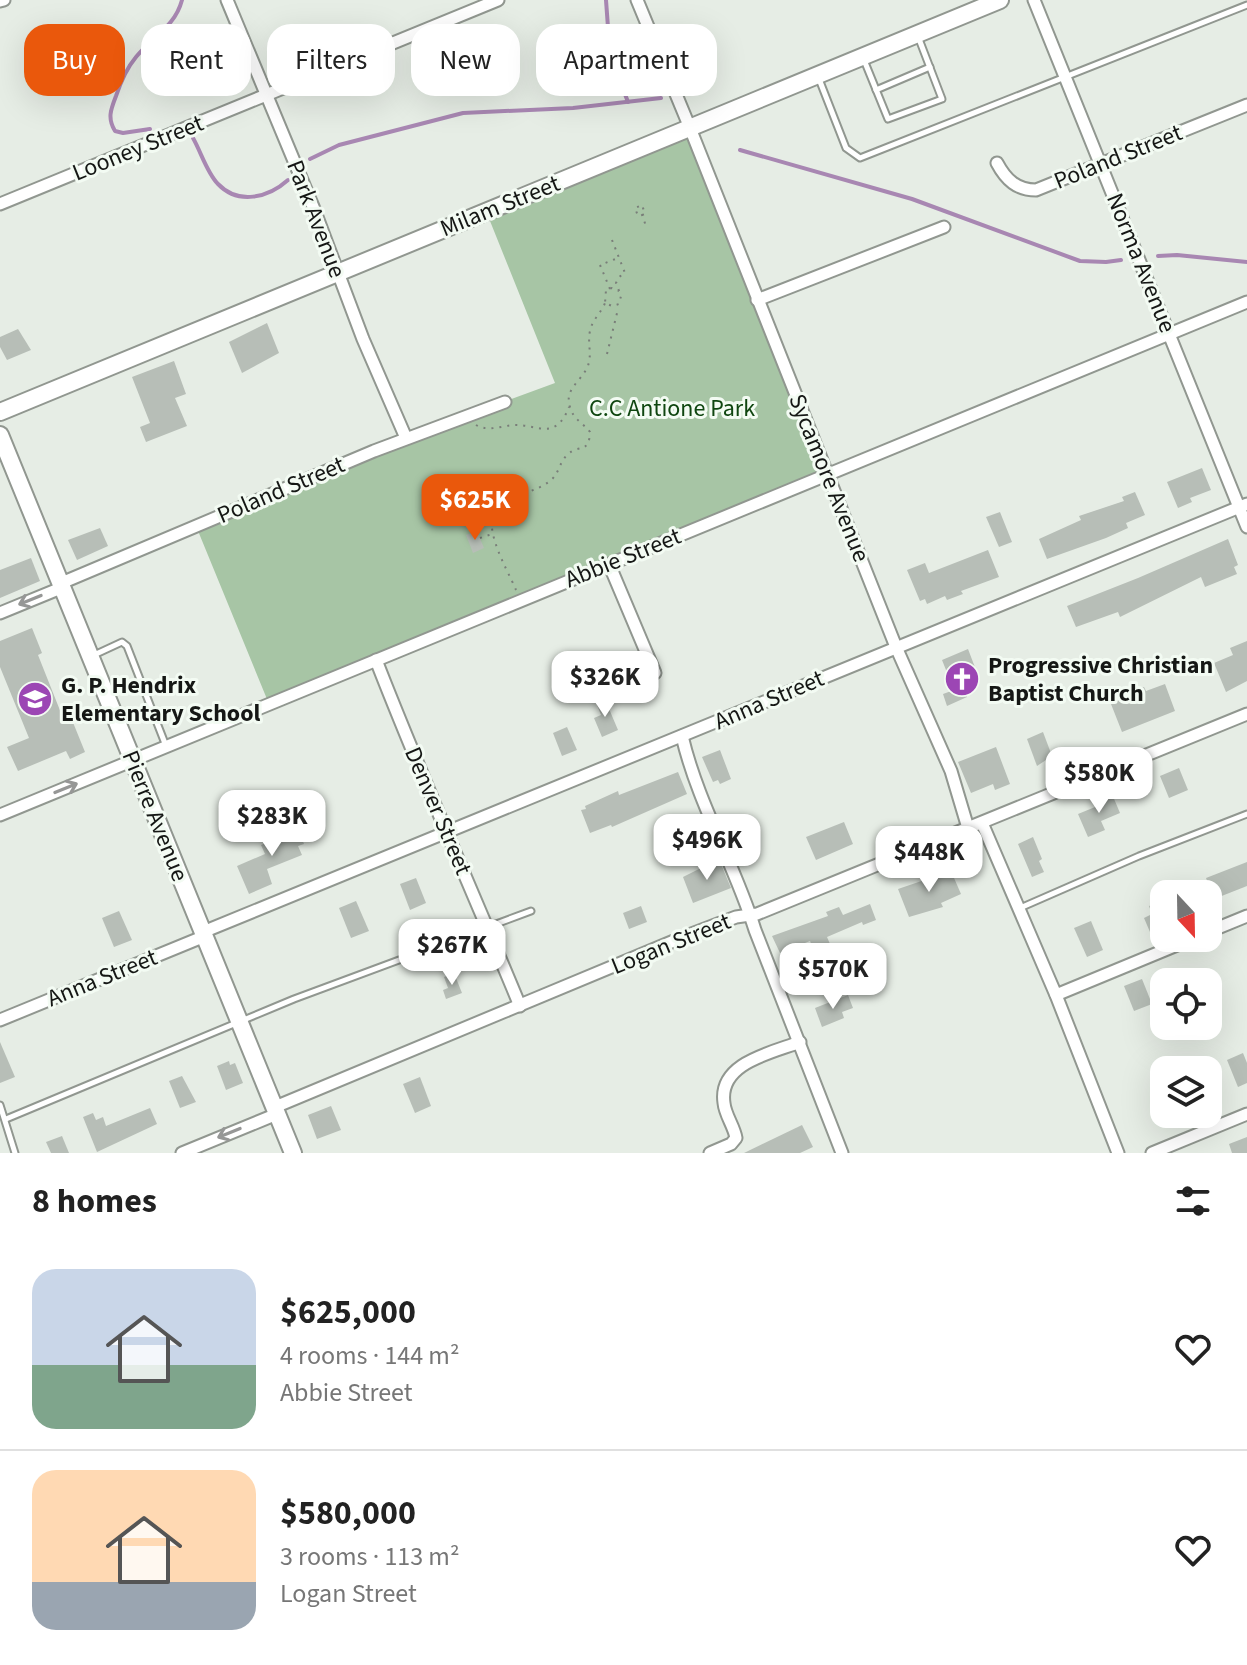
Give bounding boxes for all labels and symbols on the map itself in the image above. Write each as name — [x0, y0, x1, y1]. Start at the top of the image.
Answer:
street label: Looney Street — [67, 106, 209, 190]
street label: Poland Street — [1049, 115, 1187, 199]
street label: Park Avenue — [278, 155, 354, 283]
street label: Milam Street — [435, 166, 565, 246]
street label: Norma Avenue — [1097, 188, 1185, 338]
street label: Sycamore Avenue — [779, 389, 879, 567]
park label: C.C Antione Park — [589, 391, 755, 426]
street label: Poland Street — [212, 447, 350, 533]
pin: $625K — [419, 474, 531, 542]
street label: Abbie Street — [560, 519, 686, 597]
one-way arrow — [18, 594, 43, 608]
place label: Progressive Christian Baptist Church — [988, 648, 1213, 711]
pin: $326K — [549, 651, 661, 719]
church icon: Progressive Christian Baptist Church — [943, 660, 981, 698]
street label: Anna Street — [709, 661, 829, 739]
place label: G. P. Hendrix Elementary School — [61, 668, 260, 731]
school or university icon: G. P. Hendrix Elementary School — [16, 680, 54, 718]
street label: Denver Street — [395, 742, 481, 880]
street label: Pierre Avenue — [113, 745, 197, 887]
pin: $580K — [1043, 747, 1155, 815]
one-way arrow — [53, 779, 78, 794]
pin: $283K — [216, 790, 328, 858]
pin: $496K — [651, 814, 763, 882]
pin: $448K — [873, 826, 985, 894]
north arrow — [1150, 880, 1222, 952]
street label: Logan Street — [606, 904, 736, 984]
pin: $267K — [396, 919, 508, 987]
street label: Anna Street — [42, 940, 162, 1016]
pin: $570K — [777, 943, 889, 1011]
one-way arrow — [217, 1127, 242, 1142]

